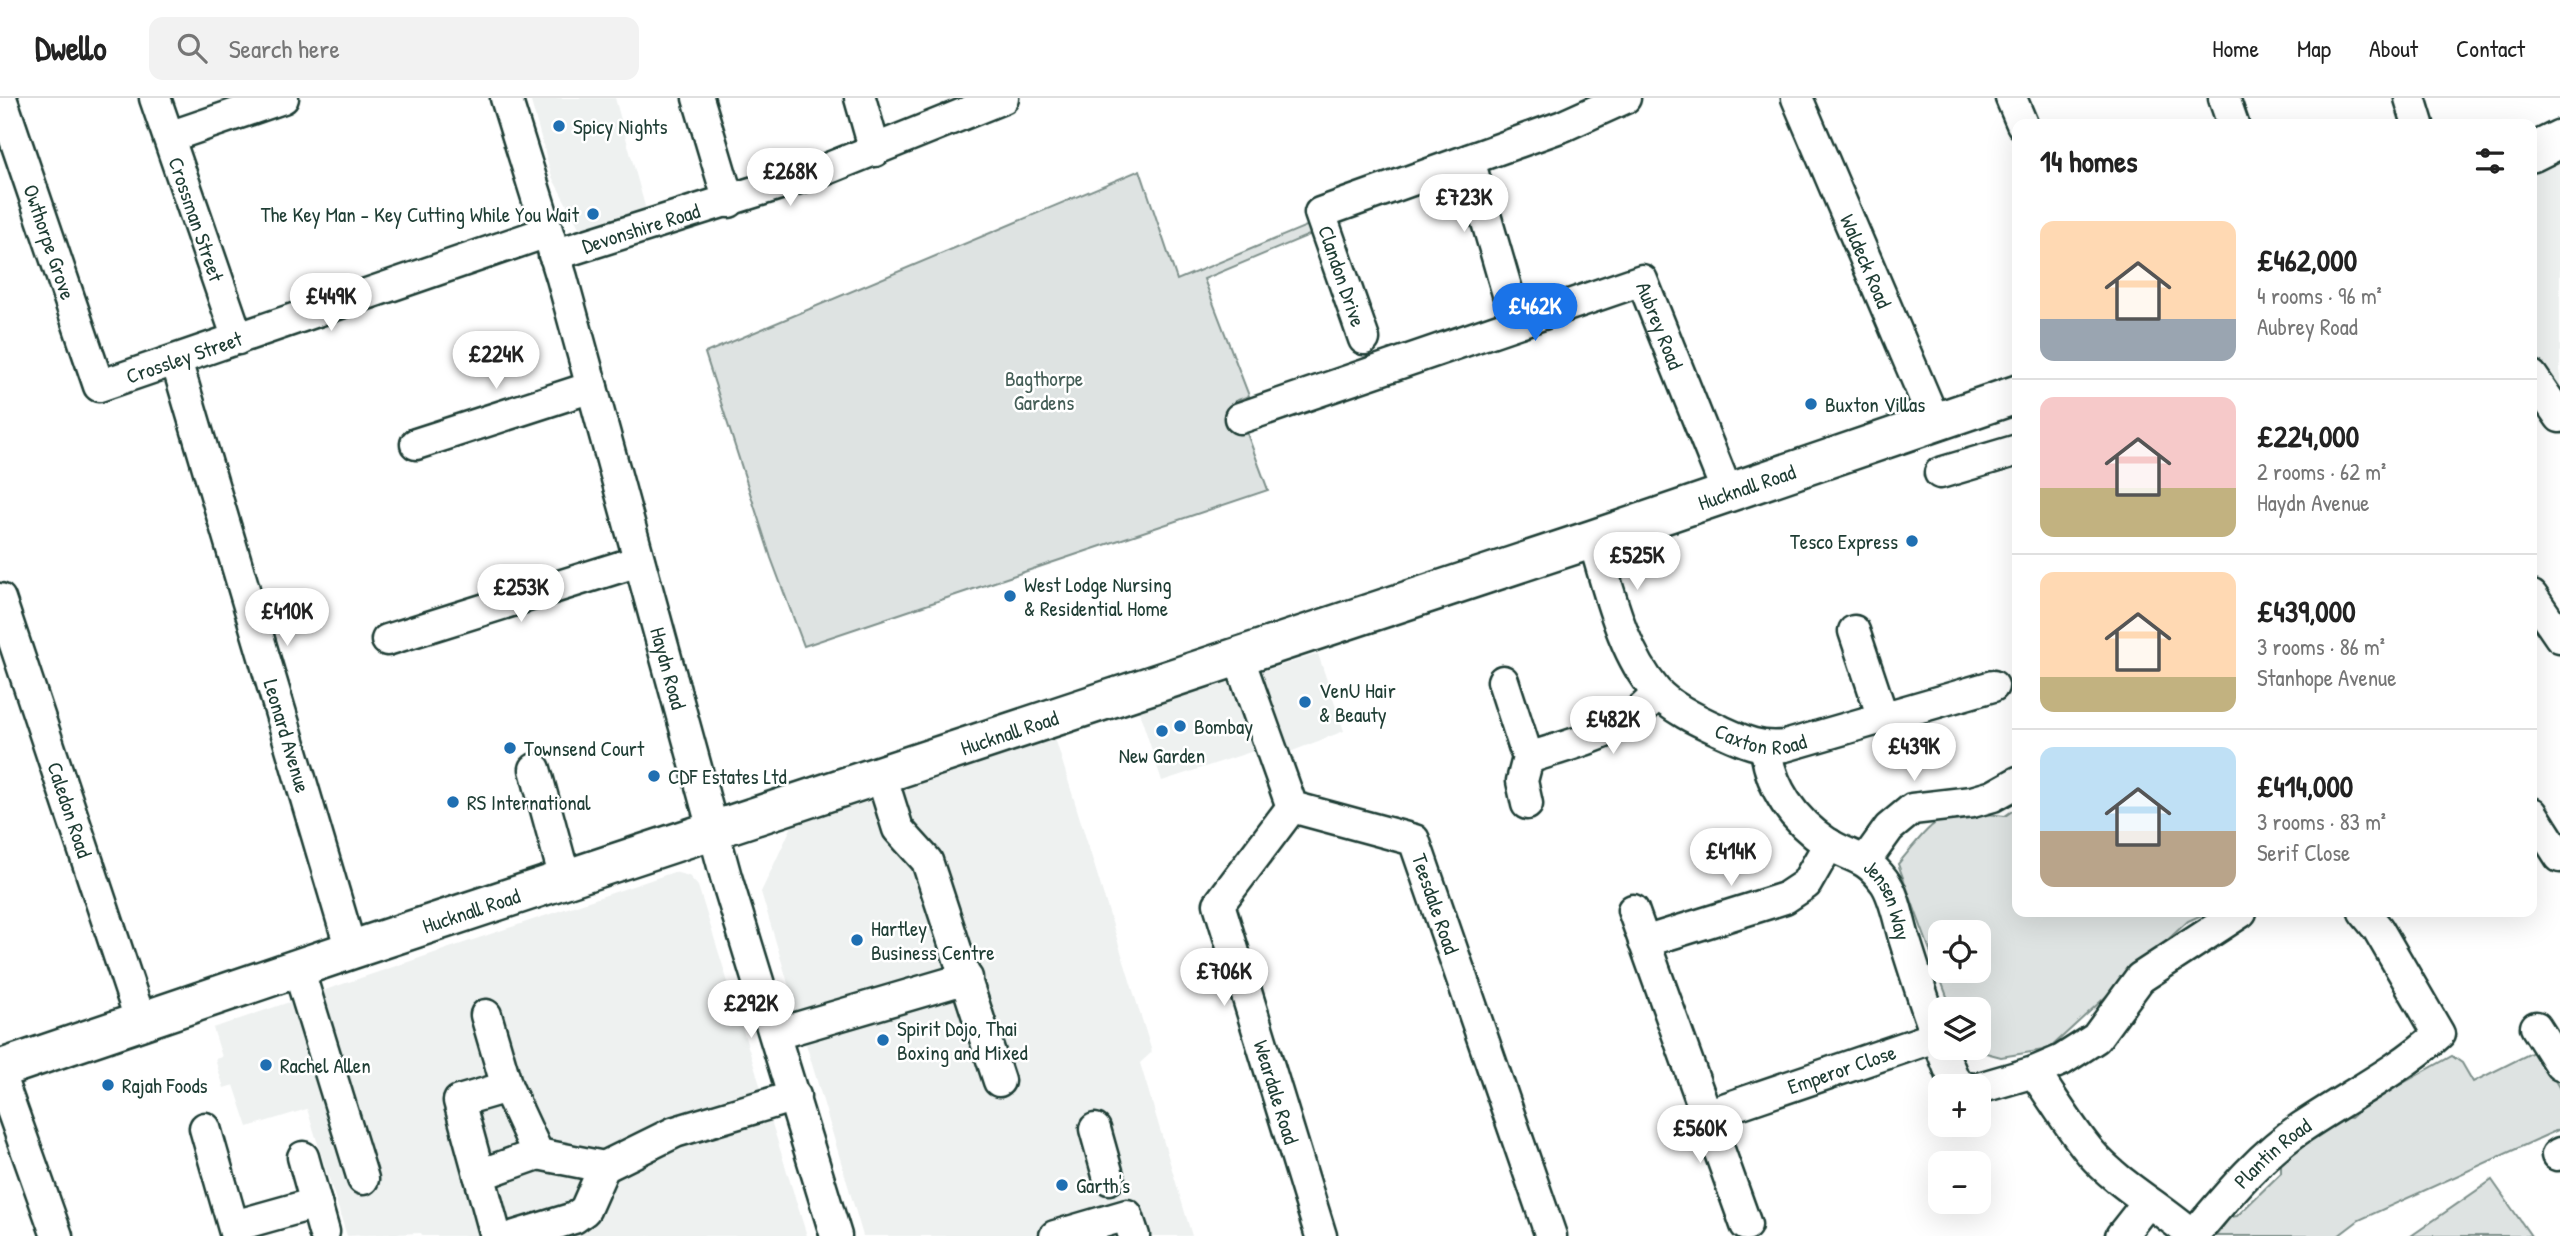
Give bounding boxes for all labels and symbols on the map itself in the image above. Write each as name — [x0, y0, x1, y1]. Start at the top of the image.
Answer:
place label: Spicy Nights — [573, 112, 668, 141]
marker: Spicy Nights — [551, 118, 567, 134]
pin: £268K — [741, 148, 839, 208]
street label: Crossman Street — [162, 153, 232, 286]
pin: £723K — [1415, 174, 1513, 234]
street label: Owthorpe Grove — [17, 181, 83, 303]
street label: Devonshire Road — [578, 196, 703, 260]
place label: The Key Man - Key Cutting While You Wait — [261, 200, 580, 229]
marker: The Key Man - Key Cutting While You Wait — [585, 206, 601, 222]
street label: Waldeck Road — [1834, 209, 1899, 312]
street label: Clandon Drive — [1311, 221, 1373, 331]
pin: £449K — [282, 274, 380, 333]
street label: Aubrey Road — [1630, 277, 1691, 374]
pin: £462K — [1486, 284, 1584, 343]
street label: Crossley Street — [122, 323, 246, 390]
pin: £224K — [447, 331, 545, 391]
park label: Bagthorpe Gardens — [1005, 364, 1083, 417]
place label: Buxton Villas — [1825, 390, 1925, 419]
marker: Buxton Villas — [1803, 396, 1819, 412]
street label: Hucknall Road — [1694, 457, 1799, 517]
place label: Tesco Express — [1790, 527, 1898, 556]
pin: £525K — [1588, 532, 1686, 592]
marker: Tesco Express — [1904, 533, 1920, 549]
pin: £253K — [472, 564, 570, 624]
place label: West Lodge Nursing & Residential Home — [1024, 570, 1172, 623]
pin: £410K — [238, 588, 336, 648]
marker: West Lodge Nursing & Residential Home — [1002, 588, 1018, 604]
street label: Haydn Road — [644, 624, 694, 712]
street label: Leonard Avenue — [257, 676, 318, 796]
place label: VenU Hair & Beauty — [1319, 676, 1396, 729]
marker: VenU Hair & Beauty — [1297, 694, 1313, 710]
pin: £482K — [1564, 696, 1662, 756]
street label: Hucknall Road — [957, 703, 1062, 762]
place label: Bombay — [1194, 712, 1253, 741]
street label: Caxton Road — [1710, 716, 1810, 761]
marker: Bombay — [1172, 718, 1188, 734]
marker: New Garden — [1154, 723, 1170, 739]
pin: £439K — [1865, 724, 1963, 783]
place label: Townsend Court — [524, 734, 645, 763]
marker: Townsend Court — [502, 740, 518, 756]
place label: New Garden — [1119, 741, 1205, 770]
street label: Caledon Road — [41, 758, 100, 861]
place label: CDF Estates Ltd — [668, 762, 787, 791]
marker: CDF Estates Ltd — [646, 768, 662, 784]
place label: RS International — [467, 788, 591, 817]
marker: RS International — [445, 794, 461, 810]
pin: £414K — [1682, 828, 1780, 888]
street label: Teesdale Road — [1405, 850, 1467, 958]
street label: Jensen Way — [1858, 852, 1918, 944]
street label: Hucknall Road — [418, 881, 524, 940]
place label: Hartley Business Centre — [871, 914, 995, 967]
marker: Hartley Business Centre — [849, 932, 865, 948]
pin: £706K — [1175, 948, 1273, 1008]
pin: £292K — [702, 981, 800, 1040]
place label: Spirit Dojo, Thai Boxing and Mixed — [897, 1014, 1028, 1067]
marker: Spirit Dojo, Thai Boxing and Mixed — [875, 1032, 891, 1048]
street label: Weardale Road — [1247, 1036, 1306, 1147]
street label: Emperor Close — [1784, 1037, 1899, 1101]
place label: Rachel Allen — [280, 1051, 371, 1080]
marker: Rachel Allen — [258, 1057, 274, 1073]
place label: Rajah Foods — [122, 1071, 208, 1100]
marker: Rajah Foods — [100, 1077, 116, 1093]
pin: £560K — [1651, 1105, 1749, 1165]
street label: Plantin Road — [2227, 1111, 2316, 1194]
place label: Garth's — [1076, 1171, 1130, 1200]
marker: Garth's — [1054, 1177, 1070, 1193]

